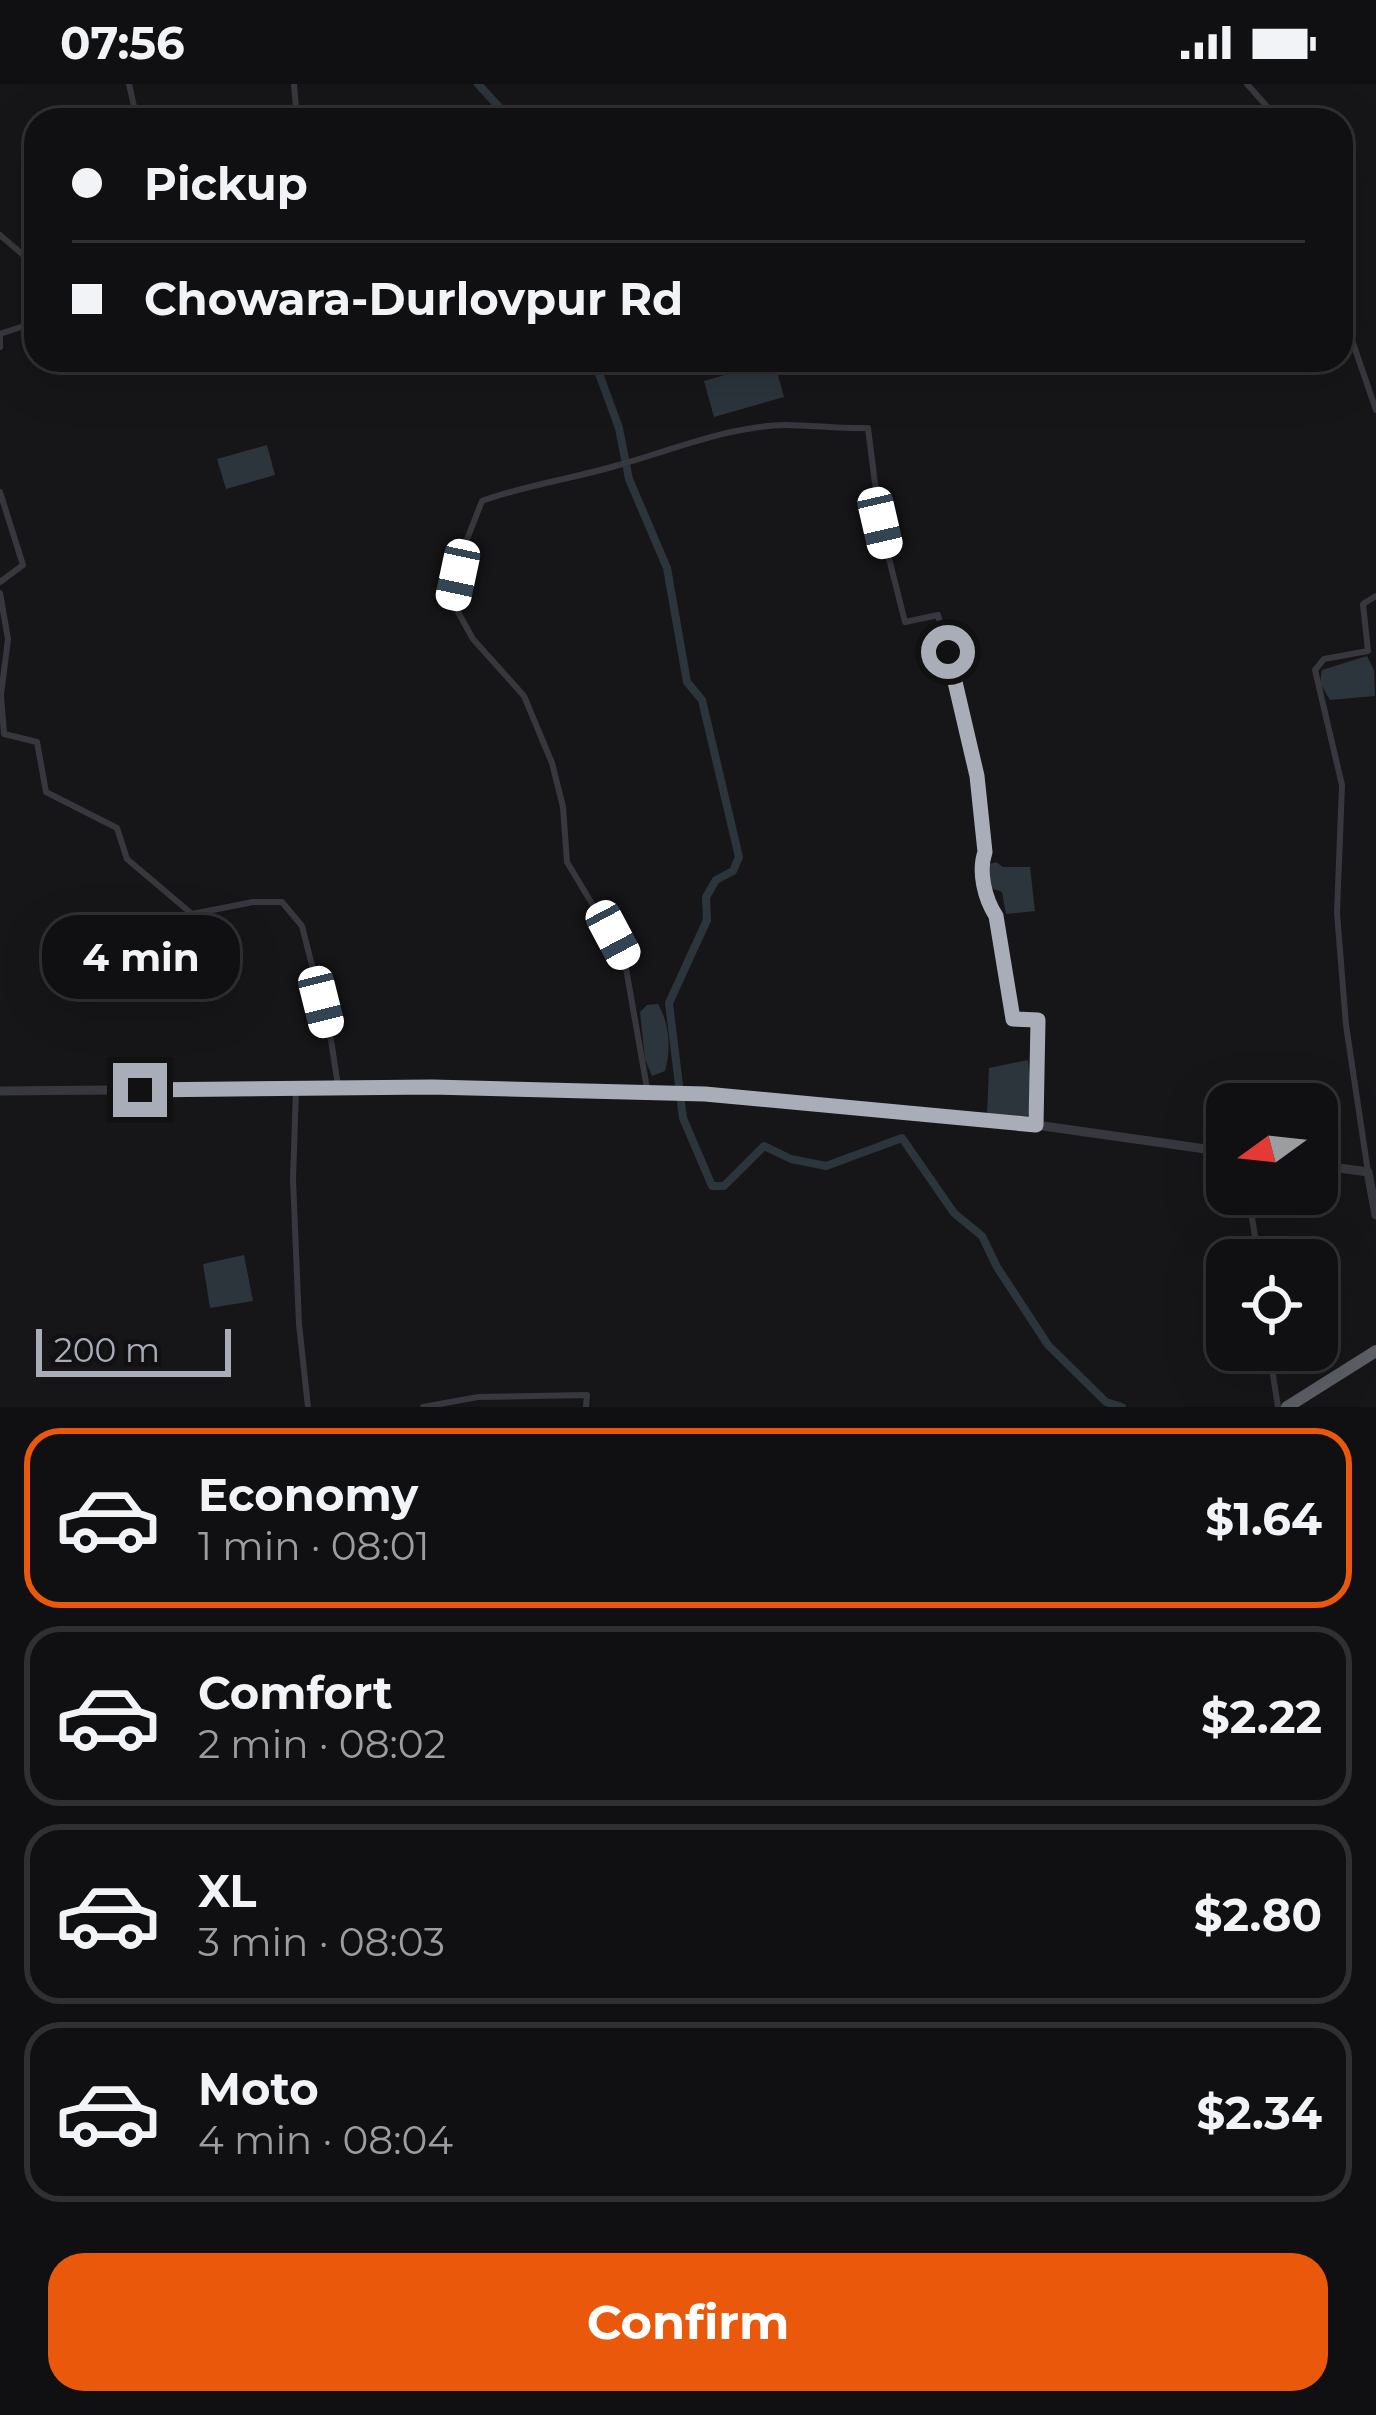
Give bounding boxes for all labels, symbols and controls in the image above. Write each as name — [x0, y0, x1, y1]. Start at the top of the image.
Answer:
text: 07:56 — [60, 15, 185, 70]
text: Pickup — [144, 156, 308, 211]
text: Chowara-Durlovpur Rd — [144, 271, 683, 326]
car — [854, 484, 906, 562]
car — [433, 536, 483, 614]
route start — [921, 625, 975, 679]
car — [580, 895, 646, 975]
callout: 4 min — [41, 916, 239, 1000]
text: 4 min — [82, 933, 200, 981]
car — [295, 963, 347, 1041]
route end — [113, 1063, 167, 1117]
north arrow — [1206, 1083, 1338, 1215]
map controls — [1206, 1083, 1338, 1371]
button: locate — [1206, 1239, 1338, 1371]
scale bar — [36, 1323, 231, 1376]
text: 200 m — [54, 1330, 160, 1370]
icon: car — [54, 1464, 162, 1572]
text: Economy — [198, 1467, 418, 1522]
text: $1.64 — [1205, 1491, 1322, 1546]
text: 1 min · 08:01 — [198, 1522, 430, 1570]
icon: car — [54, 1662, 162, 1770]
text: Comfort — [198, 1665, 393, 1720]
text: $2.22 — [1201, 1689, 1322, 1744]
text: 2 min · 08:02 — [198, 1720, 446, 1768]
icon: car — [54, 1860, 162, 1968]
text: XL — [198, 1863, 256, 1918]
text: $2.80 — [1194, 1887, 1322, 1942]
text: 3 min · 08:03 — [198, 1918, 445, 1966]
icon: car — [54, 2058, 162, 2166]
text: Moto — [198, 2061, 319, 2116]
text: $2.34 — [1196, 2085, 1322, 2140]
text: 4 min · 08:04 — [198, 2116, 453, 2164]
button: Confirm — [48, 2253, 1328, 2391]

